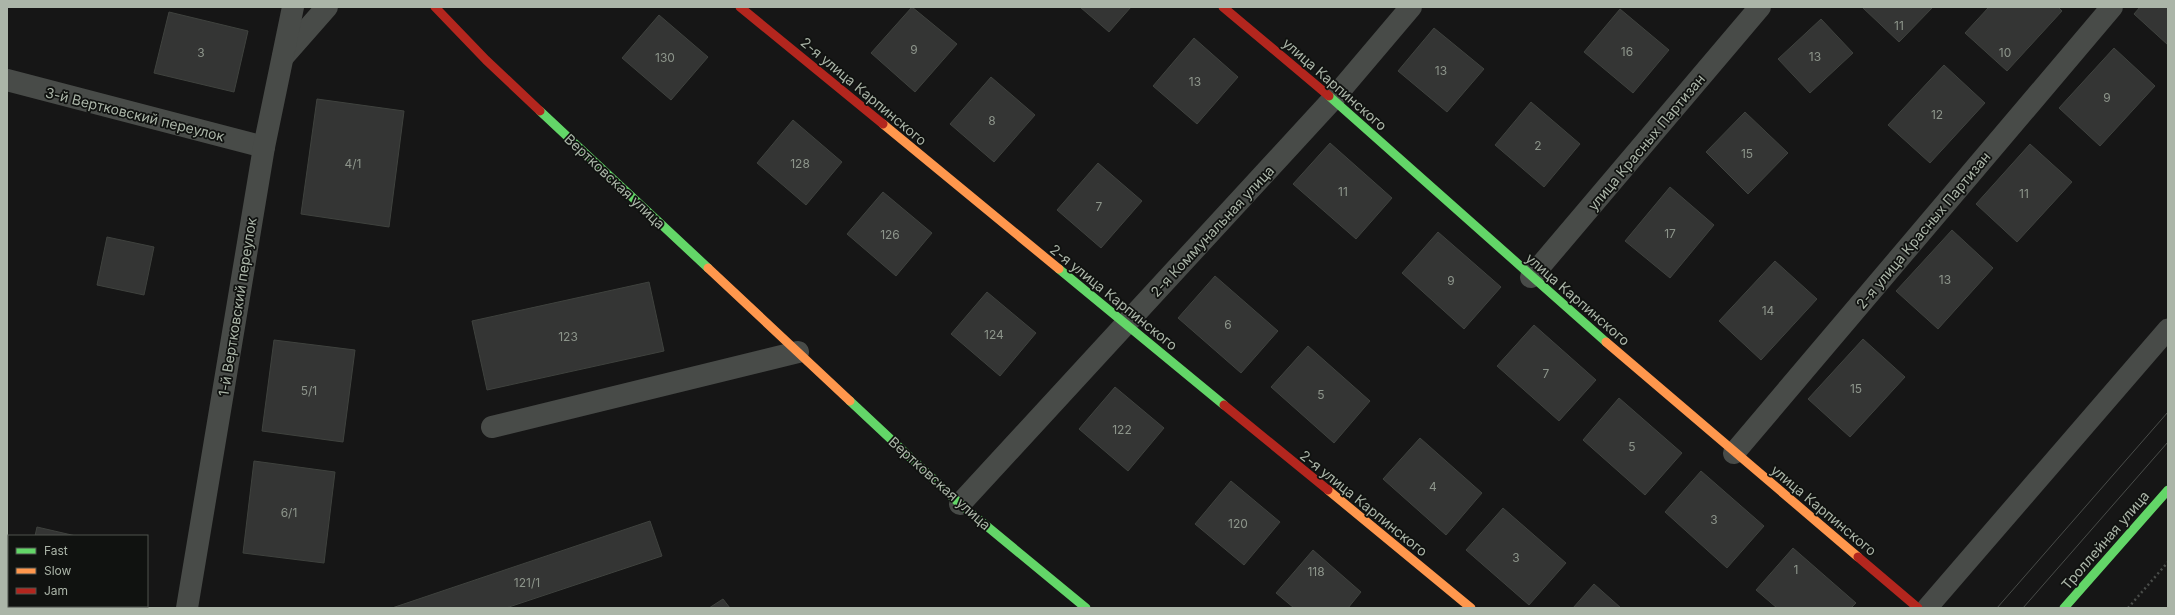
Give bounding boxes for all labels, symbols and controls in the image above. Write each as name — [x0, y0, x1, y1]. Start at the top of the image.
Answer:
house number: 11 — [1894, 18, 1904, 33]
street label: 2-я улица Карпинского — [798, 33, 930, 149]
street label: улица Карпинского — [1280, 34, 1390, 134]
house number: 9 — [910, 42, 918, 57]
house number: 16 — [1621, 44, 1633, 59]
house number: 3 — [197, 45, 205, 60]
house number: 10 — [1999, 45, 2011, 60]
house number: 13 — [1809, 49, 1821, 64]
house number: 130 — [655, 50, 675, 65]
house number: 13 — [1435, 63, 1447, 78]
street label: улица Красных Партизан — [1584, 70, 1708, 214]
house number: 13 — [1189, 74, 1201, 89]
street label: 3-й Вертковский переулок — [44, 84, 227, 145]
house number: 9 — [2103, 90, 2111, 105]
house number: 12 — [1931, 107, 1943, 122]
house number: 8 — [988, 113, 996, 128]
street label: Вертковская улица — [561, 130, 669, 232]
house number: 2 — [1534, 138, 1542, 153]
house number: 15 — [1741, 146, 1753, 161]
street label: 2-я улица Красных Партизан — [1852, 148, 1994, 312]
house number: 4/1 — [345, 156, 361, 171]
house number: 128 — [790, 156, 810, 171]
street label: 2-я Коммунальная улица — [1147, 162, 1277, 300]
house number: 11 — [1338, 184, 1348, 199]
house number: 11 — [2019, 186, 2029, 201]
house number: 7 — [1096, 199, 1103, 214]
street label: 1-й Вертковский переулок — [214, 216, 260, 398]
house number: 17 — [1664, 226, 1676, 241]
house number: 126 — [880, 227, 900, 242]
street label: 2-я улица Карпинского — [1047, 240, 1181, 354]
street label: улица Карпинского — [1523, 249, 1633, 349]
house number: 13 — [1939, 272, 1951, 287]
house number: 9 — [1447, 273, 1455, 288]
house number: 14 — [1762, 303, 1775, 318]
house number: 6 — [1224, 317, 1232, 332]
house number: 124 — [984, 327, 1004, 342]
house number: 123 — [558, 329, 578, 344]
house number: 7 — [1543, 366, 1550, 381]
house number: 15 — [1850, 381, 1862, 396]
house number: 5/1 — [301, 383, 317, 398]
house number: 5 — [1317, 387, 1325, 402]
house number: 122 — [1112, 422, 1132, 437]
street label: Вертковская улица — [886, 433, 994, 533]
house number: 5 — [1628, 439, 1636, 454]
street label: 2-я улица Карпинского — [1297, 446, 1431, 560]
street label: улица Карпинского — [1768, 461, 1880, 559]
house number: 4 — [1429, 479, 1437, 494]
street label: Троллейная улица — [2057, 487, 2153, 593]
house number: 6/1 — [281, 505, 297, 520]
house number: 3 — [1710, 512, 1718, 527]
house number: 120 — [1228, 516, 1248, 531]
legend — [8, 535, 148, 607]
text: Fast — [44, 543, 68, 558]
house number: 3 — [1512, 550, 1520, 565]
house number: 1 — [1794, 562, 1798, 577]
text: Slow — [44, 563, 72, 578]
house number: 118 — [1307, 564, 1325, 579]
house number: 121/1 — [514, 575, 540, 590]
text: Jam — [44, 583, 68, 598]

